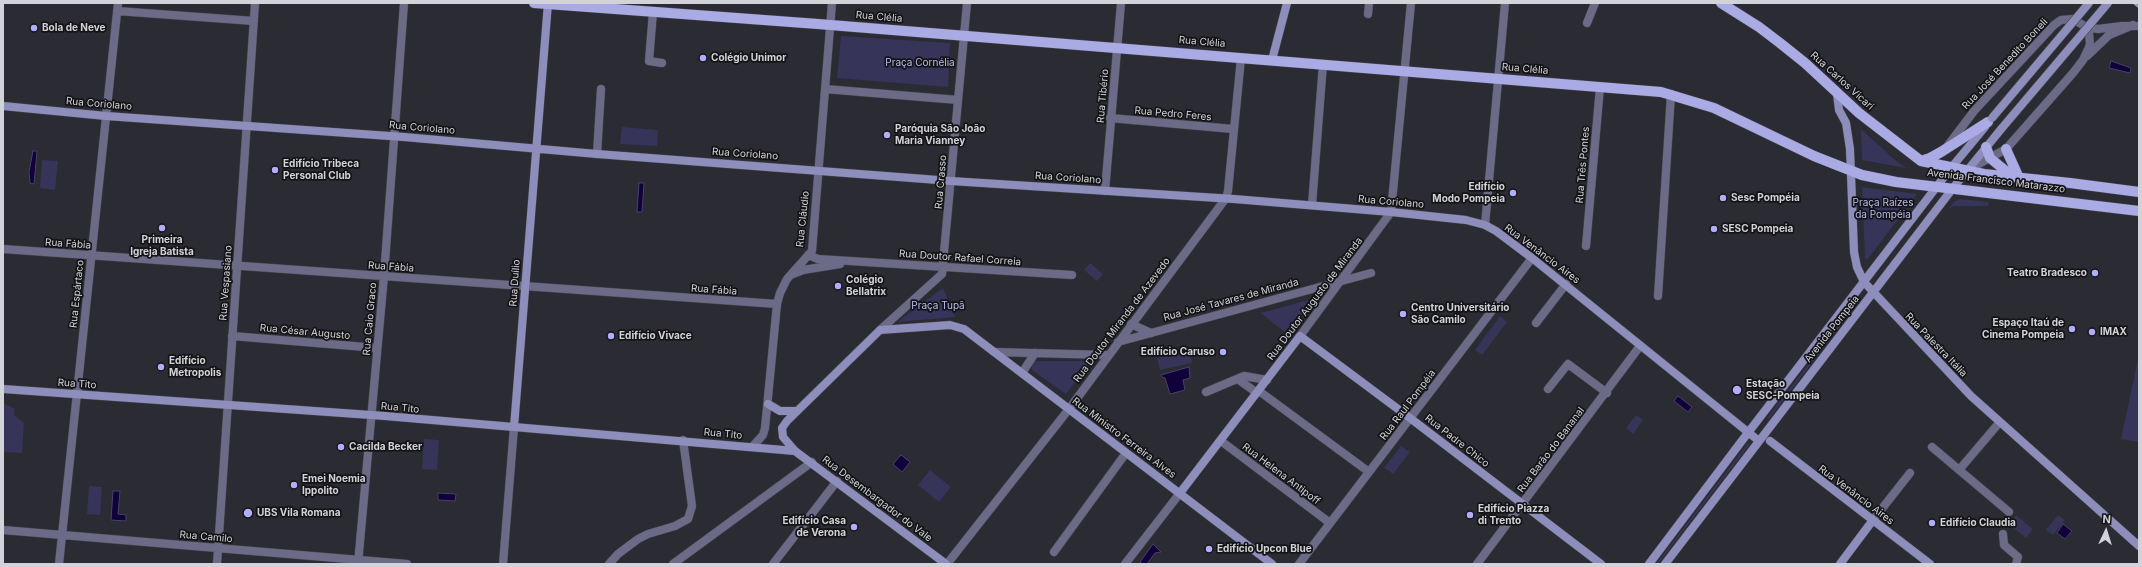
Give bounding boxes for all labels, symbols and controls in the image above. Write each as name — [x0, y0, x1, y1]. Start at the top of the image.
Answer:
street label: Rua Clélia — [855, 9, 903, 25]
street label: Rua José Benedito Boneli — [1960, 16, 2050, 112]
place label: Bola de Neve — [42, 22, 105, 34]
marker: Bola de Neve — [29, 23, 39, 33]
street label: Rua Clélia — [1178, 34, 1226, 50]
street label: Rua Carlos Vicari — [1808, 49, 1876, 113]
place label: Colégio Unimor — [711, 52, 786, 64]
marker: Colégio Unimor — [698, 53, 708, 63]
park label: Praça Cornélia — [885, 57, 955, 69]
street label: Rua Clélia — [1501, 61, 1549, 77]
street label: Rua Tibério — [1095, 69, 1111, 123]
street label: Rua Coriolano — [65, 95, 133, 113]
street label: Rua Pedro Feres — [1134, 105, 1212, 123]
street label: Rua Coriolano — [388, 119, 456, 137]
place label: Paróquia São João Maria Vianney — [895, 123, 985, 146]
street label: Rua Três Pontes — [1574, 126, 1592, 204]
marker: Paróquia São João Maria Vianney — [882, 130, 892, 140]
street label: Rua Coriolano — [711, 146, 779, 162]
street label: Rua Crasso — [933, 155, 949, 209]
place label: Edifício Tribeca Personal Club — [283, 158, 359, 182]
marker: Edifício Tribeca Personal Club — [270, 165, 280, 175]
street label: Avenida Francisco Matarazzo — [1926, 167, 2066, 195]
street label: Rua Coriolano — [1034, 170, 1102, 186]
place label: Edifício Modo Pompeia — [1432, 181, 1505, 204]
marker: Edifício Modo Pompeia — [1508, 188, 1518, 198]
street label: Rua Cláudio — [794, 190, 812, 248]
place label: Sesc Pompéia — [1731, 192, 1800, 204]
street label: Rua Coriolano — [1357, 193, 1425, 211]
marker: Sesc Pompéia — [1718, 193, 1728, 203]
park label: Praça Raízes da Pompéia — [1853, 197, 1913, 220]
street label: Rua Venâncio Aires — [1502, 222, 1582, 286]
marker: Primeira Igreja Batista — [157, 223, 167, 233]
place label: SESC Pompeia — [1722, 223, 1793, 235]
marker: SESC Pompeia — [1709, 224, 1719, 234]
place label: Primeira Igreja Batista — [130, 234, 194, 258]
street label: Rua Doutor Augusto de Miranda — [1265, 235, 1365, 363]
street label: Rua Fábia — [45, 236, 91, 252]
street label: Rua Vespasiano — [217, 245, 235, 321]
street label: Rua Doutor Rafael Correia — [898, 248, 1022, 268]
street label: Rua Doutor Miranda de Azevedo — [1071, 255, 1173, 385]
street label: Rua Espártaco — [67, 259, 87, 329]
street label: Rua Fábia — [368, 259, 414, 275]
street label: Rua Duílio — [507, 259, 523, 307]
place label: Teatro Bradesco — [2007, 267, 2087, 279]
marker: Teatro Bradesco — [2090, 268, 2100, 278]
place label: Colégio Bellatrix — [846, 274, 886, 298]
street label: Rua José Tavares de Miranda — [1162, 276, 1300, 324]
marker: Colégio Bellatrix — [833, 281, 843, 291]
street label: Rua Caio Graco — [361, 282, 379, 356]
street label: Rua Fábia — [691, 282, 737, 298]
street label: Avenida Pompeia — [1802, 293, 1862, 365]
park label: Praça Tupã — [911, 300, 965, 312]
place label: Centro Universitário São Camilo — [1411, 302, 1509, 326]
marker: Centro Universitário São Camilo — [1398, 309, 1408, 319]
street label: Rua Palestra Itália — [1903, 311, 1969, 379]
place label: Espaço Itaú de Cinema Pompeia — [1982, 317, 2064, 340]
street label: Rua César Augusto — [259, 322, 351, 342]
marker: Espaço Itaú de Cinema Pompeia — [2067, 324, 2077, 334]
place label: IMAX — [2100, 326, 2127, 338]
marker: IMAX — [2087, 327, 2097, 337]
place label: Edifício Vivace — [619, 330, 692, 342]
marker: Edifício Vivace — [606, 331, 616, 341]
place label: Edifício Caruso — [1141, 346, 1215, 358]
marker: Edifício Caruso — [1218, 347, 1228, 357]
place label: Edifício Metropolis — [169, 355, 221, 378]
marker: Edifício Metropolis — [156, 362, 166, 372]
street label: Rua Raul Pompéia — [1378, 367, 1438, 443]
street label: Rua Tito — [57, 377, 97, 391]
place label: Estação SESC-Pompeia — [1746, 378, 1820, 402]
marker: Estação SESC-Pompeia — [1731, 384, 1743, 396]
street label: Rua Ministro Ferreira Alves — [1070, 395, 1178, 481]
street label: Rua Tito — [380, 400, 420, 416]
street label: Rua Barão do Bananal — [1515, 405, 1587, 495]
street label: Rua Padre Chico — [1422, 412, 1492, 470]
street label: Rua Tito — [703, 426, 743, 442]
place label: Cacilda Becker — [349, 441, 422, 453]
street label: Rua Helena Antipoff — [1240, 441, 1322, 507]
marker: Cacilda Becker — [336, 442, 346, 452]
street label: Rua Desembargador do Vale — [820, 454, 934, 544]
street label: Rua Venâncio Aires — [1816, 463, 1896, 527]
place label: Emei Noemia Ippolito — [302, 473, 366, 496]
marker: Emei Noemia Ippolito — [289, 480, 299, 490]
place label: Edifício Piazza di Trento — [1478, 503, 1549, 526]
marker: UBS Vila Romana — [242, 507, 254, 519]
place label: UBS Vila Romana — [257, 507, 340, 519]
marker: Edifício Piazza di Trento — [1465, 510, 1475, 520]
north arrow — [2086, 511, 2126, 551]
text: N — [2102, 512, 2112, 526]
place label: Edifício Casa de Verona — [782, 515, 846, 538]
place label: Edifício Claudia — [1940, 517, 2016, 529]
marker: Edifício Claudia — [1927, 518, 1937, 528]
marker: Edifício Casa de Verona — [849, 522, 859, 532]
street label: Rua Camilo — [179, 529, 233, 545]
place label: Edifício Upcon Blue — [1217, 543, 1312, 555]
marker: Edifício Upcon Blue — [1204, 544, 1214, 554]

